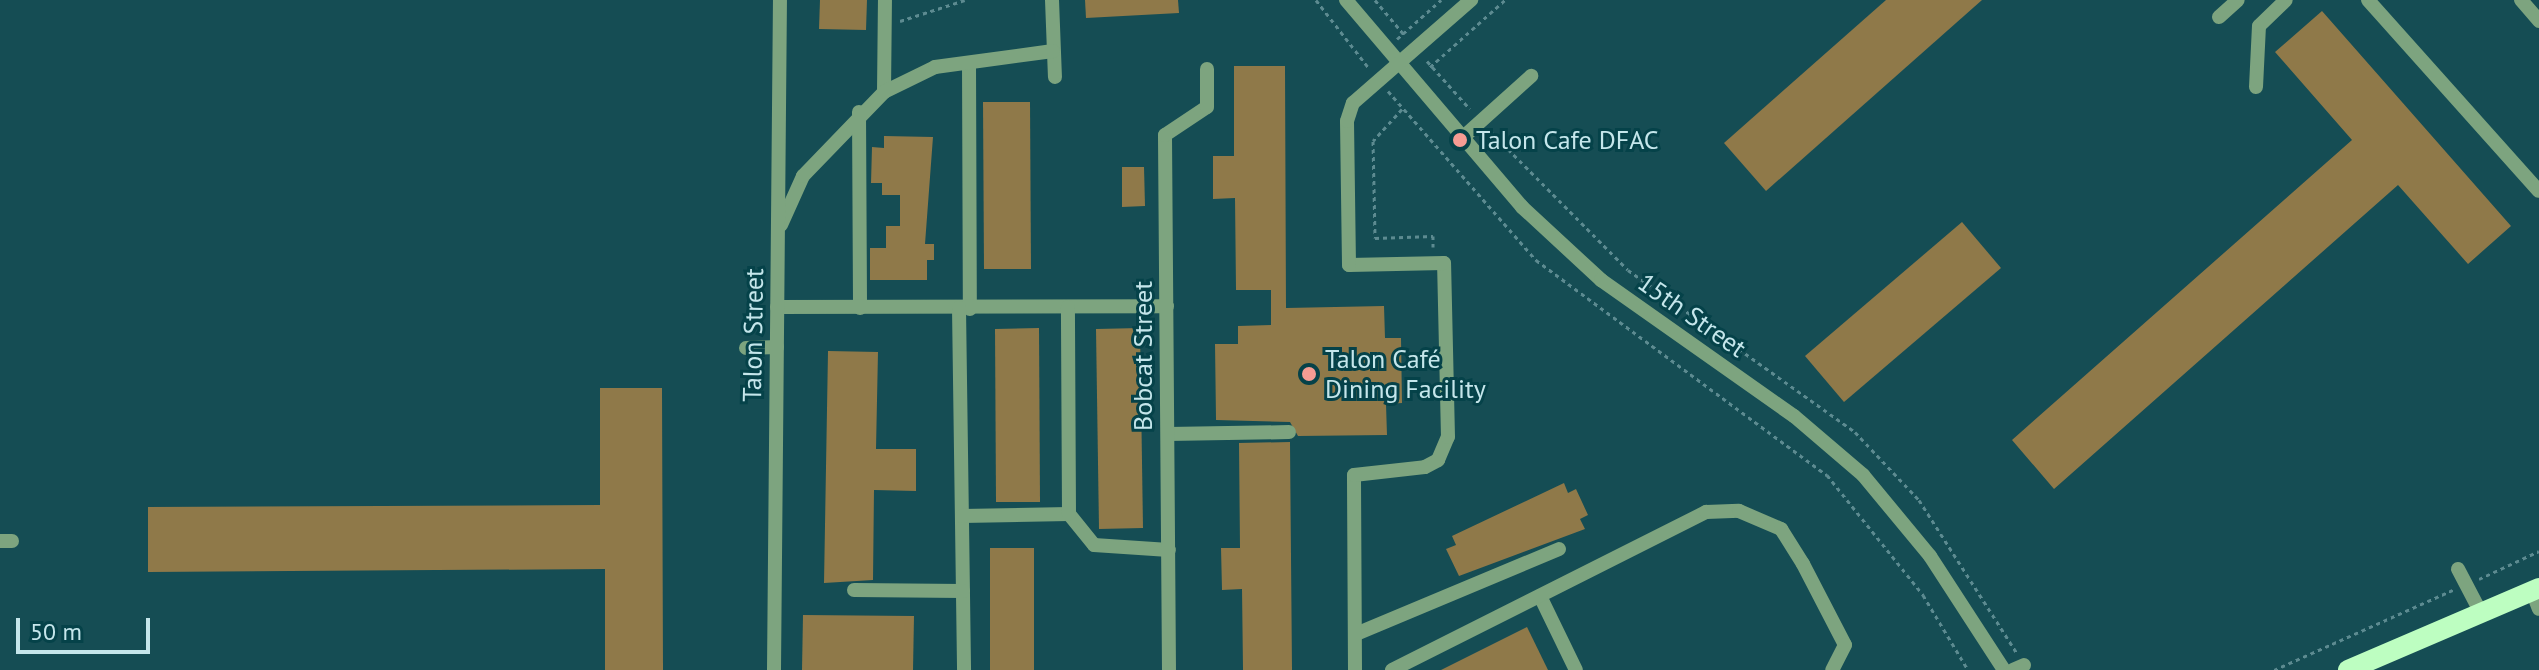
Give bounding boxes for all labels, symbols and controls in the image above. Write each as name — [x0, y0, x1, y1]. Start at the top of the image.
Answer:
place label: Talon Cafe DFAC — [1476, 124, 1659, 156]
marker: Talon Cafe DFAC — [1451, 131, 1469, 149]
street label: 15th Street — [1632, 266, 1752, 364]
street label: Talon Street — [736, 268, 770, 402]
street label: Bobcat Street — [1127, 281, 1159, 431]
place label: Talon Café Dining Facility — [1325, 343, 1486, 404]
marker: Talon Café Dining Facility — [1300, 365, 1318, 383]
scale bar — [20, 602, 154, 652]
text: 50 m — [30, 616, 82, 647]

